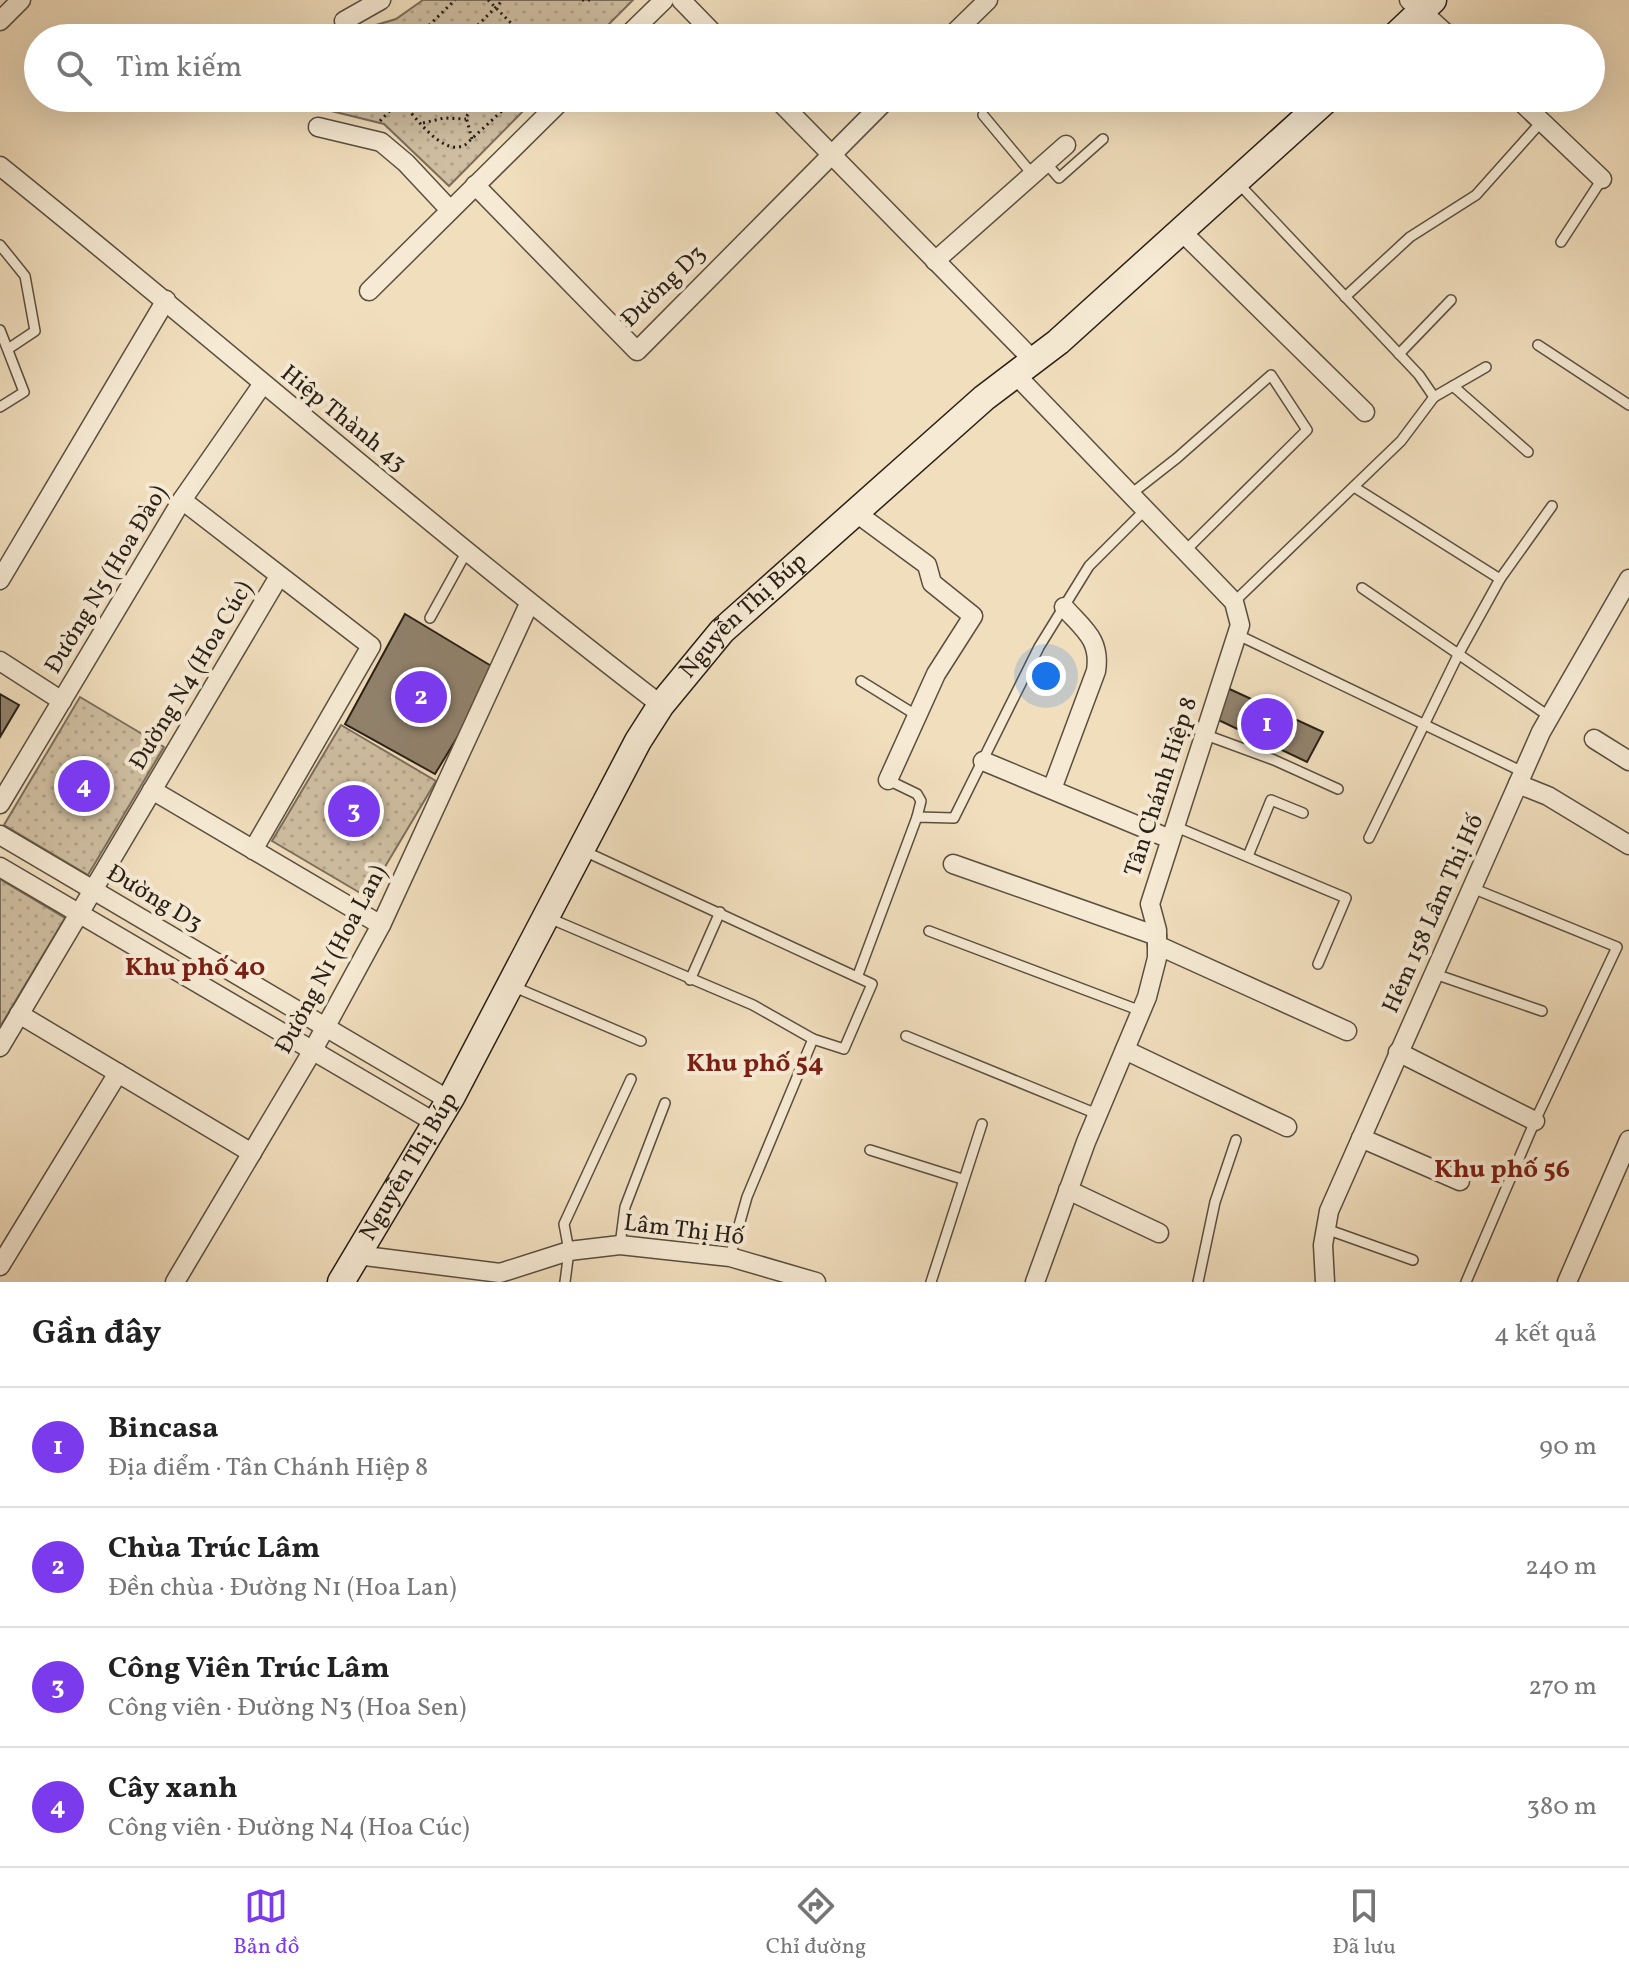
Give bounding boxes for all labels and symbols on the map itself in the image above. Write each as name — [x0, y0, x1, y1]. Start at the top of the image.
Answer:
street label: Đường D3 — [614, 238, 714, 336]
street label: Hiệp Thành 43 — [273, 358, 413, 480]
street label: Đường N5 (Hoa Đào) — [37, 479, 177, 681]
street label: Nguyễn Thị Búp — [672, 545, 815, 686]
street label: Đường N4 (Hoa Cúc) — [122, 575, 262, 777]
your location — [1026, 656, 1066, 696]
pin: 2 — [395, 667, 447, 727]
street label: Tân Chánh Hiệp 8 — [1117, 693, 1207, 881]
pin: 1 — [1241, 694, 1293, 754]
pin: 4 — [58, 756, 110, 816]
pin: 3 — [328, 781, 380, 841]
street label: Hẻm 158 Lâm Thị Hố — [1375, 809, 1493, 1019]
street label: Đường D3 — [100, 857, 208, 941]
street label: Đường N1 (Hoa Lan) — [268, 859, 396, 1061]
district label: Khu phố 40 — [125, 950, 265, 986]
district label: Khu phố 54 — [686, 1046, 824, 1082]
street label: Nguyễn Thị Búp — [352, 1086, 467, 1248]
district label: Khu phố 56 — [1434, 1152, 1570, 1188]
street label: Lâm Thị Hố — [622, 1207, 747, 1255]

